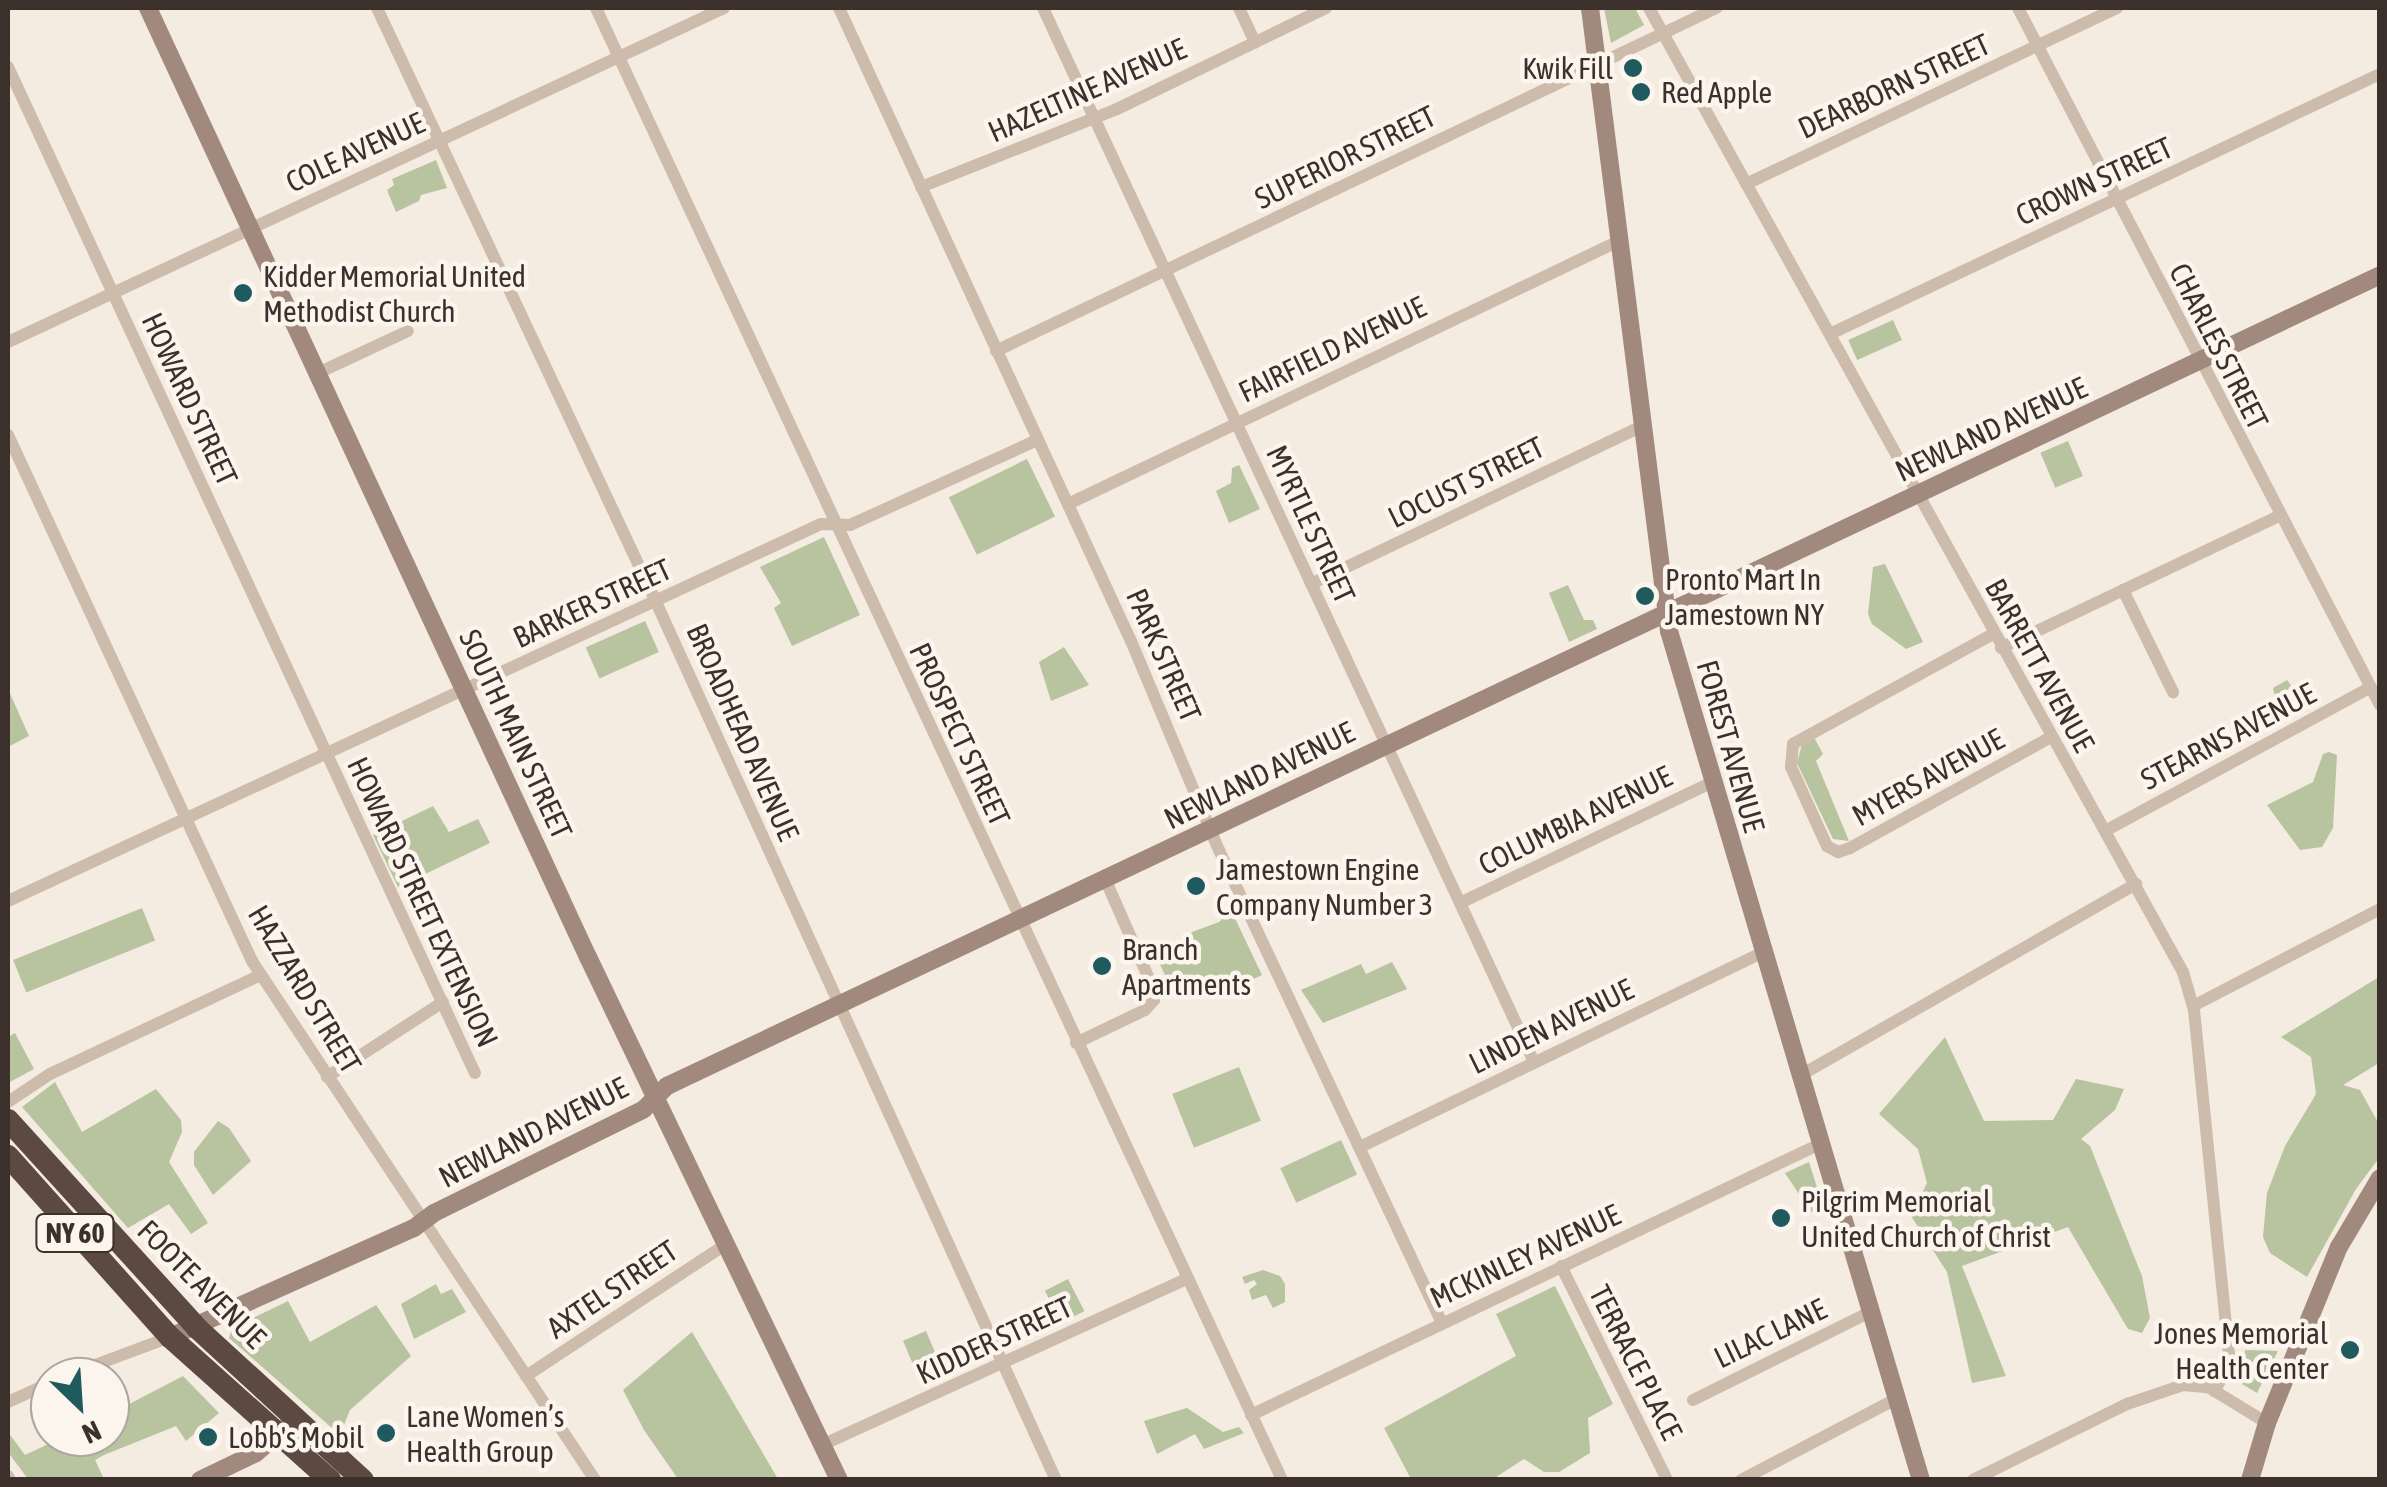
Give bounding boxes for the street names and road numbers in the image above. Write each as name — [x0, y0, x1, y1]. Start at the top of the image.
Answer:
street label: DEARBORN STREET — [1792, 26, 1996, 146]
street label: HAZELTINE AVENUE — [983, 30, 1191, 150]
street label: SUPERIOR STREET — [1249, 98, 1441, 216]
street label: COLE AVENUE — [280, 104, 430, 200]
street label: CROWN STREET — [2010, 129, 2178, 233]
street label: CHARLES STREET — [2162, 257, 2276, 435]
street label: FAIRFIELD AVENUE — [1233, 288, 1431, 410]
street label: HOWARD STREET — [134, 307, 246, 491]
street label: NEWLAND AVENUE — [1890, 369, 2092, 489]
street label: LOCUST STREET — [1382, 429, 1550, 535]
street label: MYRTLE STREET — [1259, 440, 1363, 608]
street label: BARKER STREET — [507, 551, 677, 655]
street label: BARRETT AVENUE — [1978, 572, 2102, 758]
street label: PARK STREET — [1119, 583, 1209, 727]
street label: BROADHEAD AVENUE — [679, 618, 807, 846]
street label: SOUTH MAIN STREET — [452, 624, 580, 844]
street label: PROSPECT STREET — [902, 637, 1018, 831]
street label: FOREST AVENUE — [1689, 656, 1773, 836]
street label: STEARNS AVENUE — [2135, 675, 2321, 797]
street label: NEWLAND AVENUE — [1158, 713, 1360, 837]
street label: MYERS AVENUE — [1846, 721, 2010, 833]
street label: HOWARD STREET EXTENSION — [340, 751, 506, 1053]
street label: COLUMBIA AVENUE — [1473, 758, 1677, 882]
street label: HAZZARD STREET — [241, 899, 369, 1079]
street label: LINDEN AVENUE — [1463, 971, 1639, 1081]
street label: NEWLAND AVENUE — [433, 1069, 633, 1195]
street label: MCKINLEY AVENUE — [1424, 1196, 1626, 1316]
road number: NY 60 — [35, 1210, 115, 1256]
street label: FOOTE AVENUE — [130, 1212, 274, 1356]
street label: AXTEL STREET — [540, 1232, 684, 1346]
street label: TERRACE PLACE — [1582, 1279, 1690, 1445]
street label: KIDDER STREET — [911, 1288, 1077, 1392]
street label: LILAC LANE — [1708, 1291, 1832, 1375]

